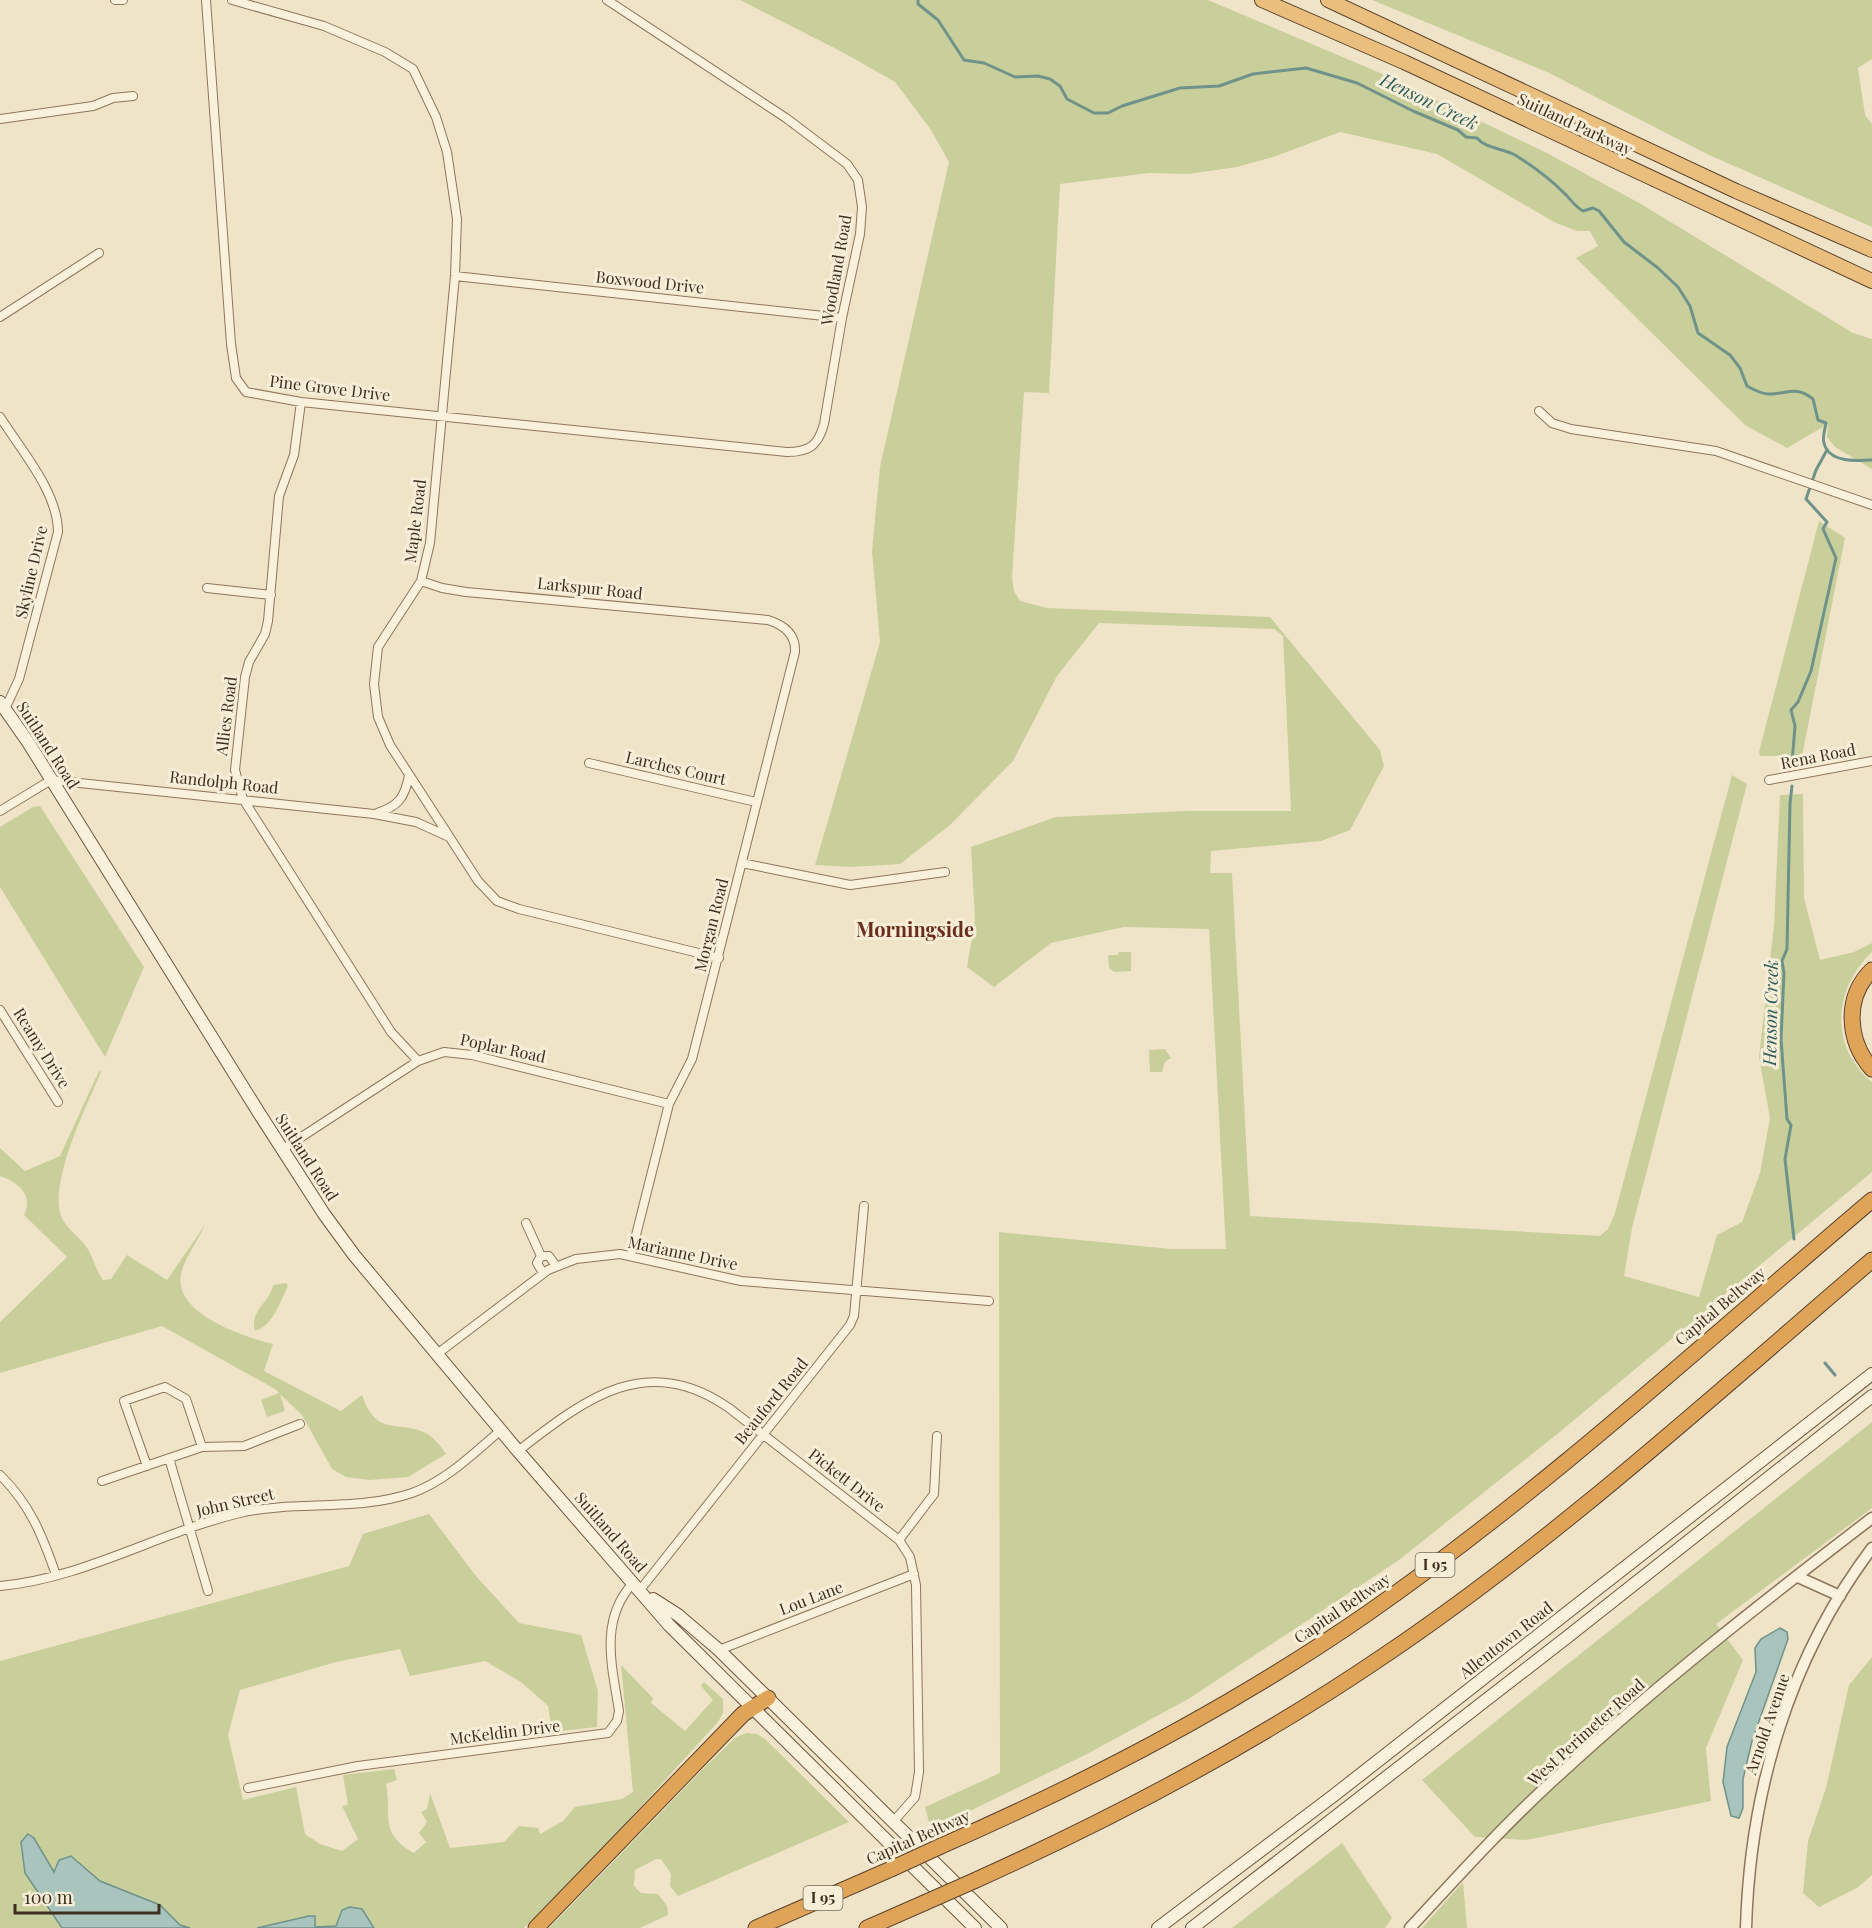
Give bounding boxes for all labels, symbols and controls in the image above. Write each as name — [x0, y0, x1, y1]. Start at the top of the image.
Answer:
water label: Henson Creek — [1376, 67, 1482, 135]
street label: Suitland Parkway — [1514, 88, 1636, 159]
street label: Woodland Road — [815, 213, 856, 328]
street label: Boxwood Drive — [595, 265, 705, 298]
street label: Pine Grove Drive — [269, 370, 392, 405]
street label: Maple Road — [399, 478, 430, 564]
street label: Skyline Drive — [10, 523, 51, 621]
street label: Larkspur Road — [536, 572, 644, 603]
street label: Allies Road — [210, 675, 241, 758]
street label: Suitland Road — [12, 697, 84, 792]
street label: Rena Road — [1779, 738, 1857, 773]
street label: Larches Court — [624, 746, 729, 789]
street label: Randolph Road — [169, 765, 280, 798]
street label: Morgan Road — [689, 876, 732, 974]
district label: Morningside — [856, 915, 974, 942]
water label: Henson Creek — [1757, 960, 1783, 1067]
street label: Reamy Drive — [9, 1003, 76, 1092]
street label: Poplar Road — [458, 1028, 548, 1067]
street label: Suitland Road — [271, 1109, 343, 1204]
street label: Marianne Drive — [626, 1231, 740, 1274]
street label: Capital Beltway — [1670, 1262, 1769, 1350]
street label: Beauford Road — [729, 1353, 812, 1448]
street label: Pickett Drive — [805, 1443, 890, 1516]
street label: John Street — [193, 1482, 276, 1521]
street label: Suitland Road — [571, 1487, 652, 1576]
road number: I 95 — [1416, 1553, 1454, 1577]
street label: Capital Beltway — [1290, 1568, 1394, 1648]
street label: Lou Lane — [776, 1576, 846, 1619]
street label: Allentown Road — [1454, 1596, 1557, 1683]
street label: Arnold Avenue — [1739, 1671, 1794, 1778]
street label: West Perimeter Road — [1522, 1674, 1649, 1790]
street label: McKeldin Drive — [449, 1714, 561, 1749]
street label: Capital Beltway — [863, 1804, 973, 1869]
scale bar — [15, 1877, 159, 1915]
text: 100 m — [24, 1885, 73, 1909]
road number: I 95 — [804, 1886, 842, 1910]

